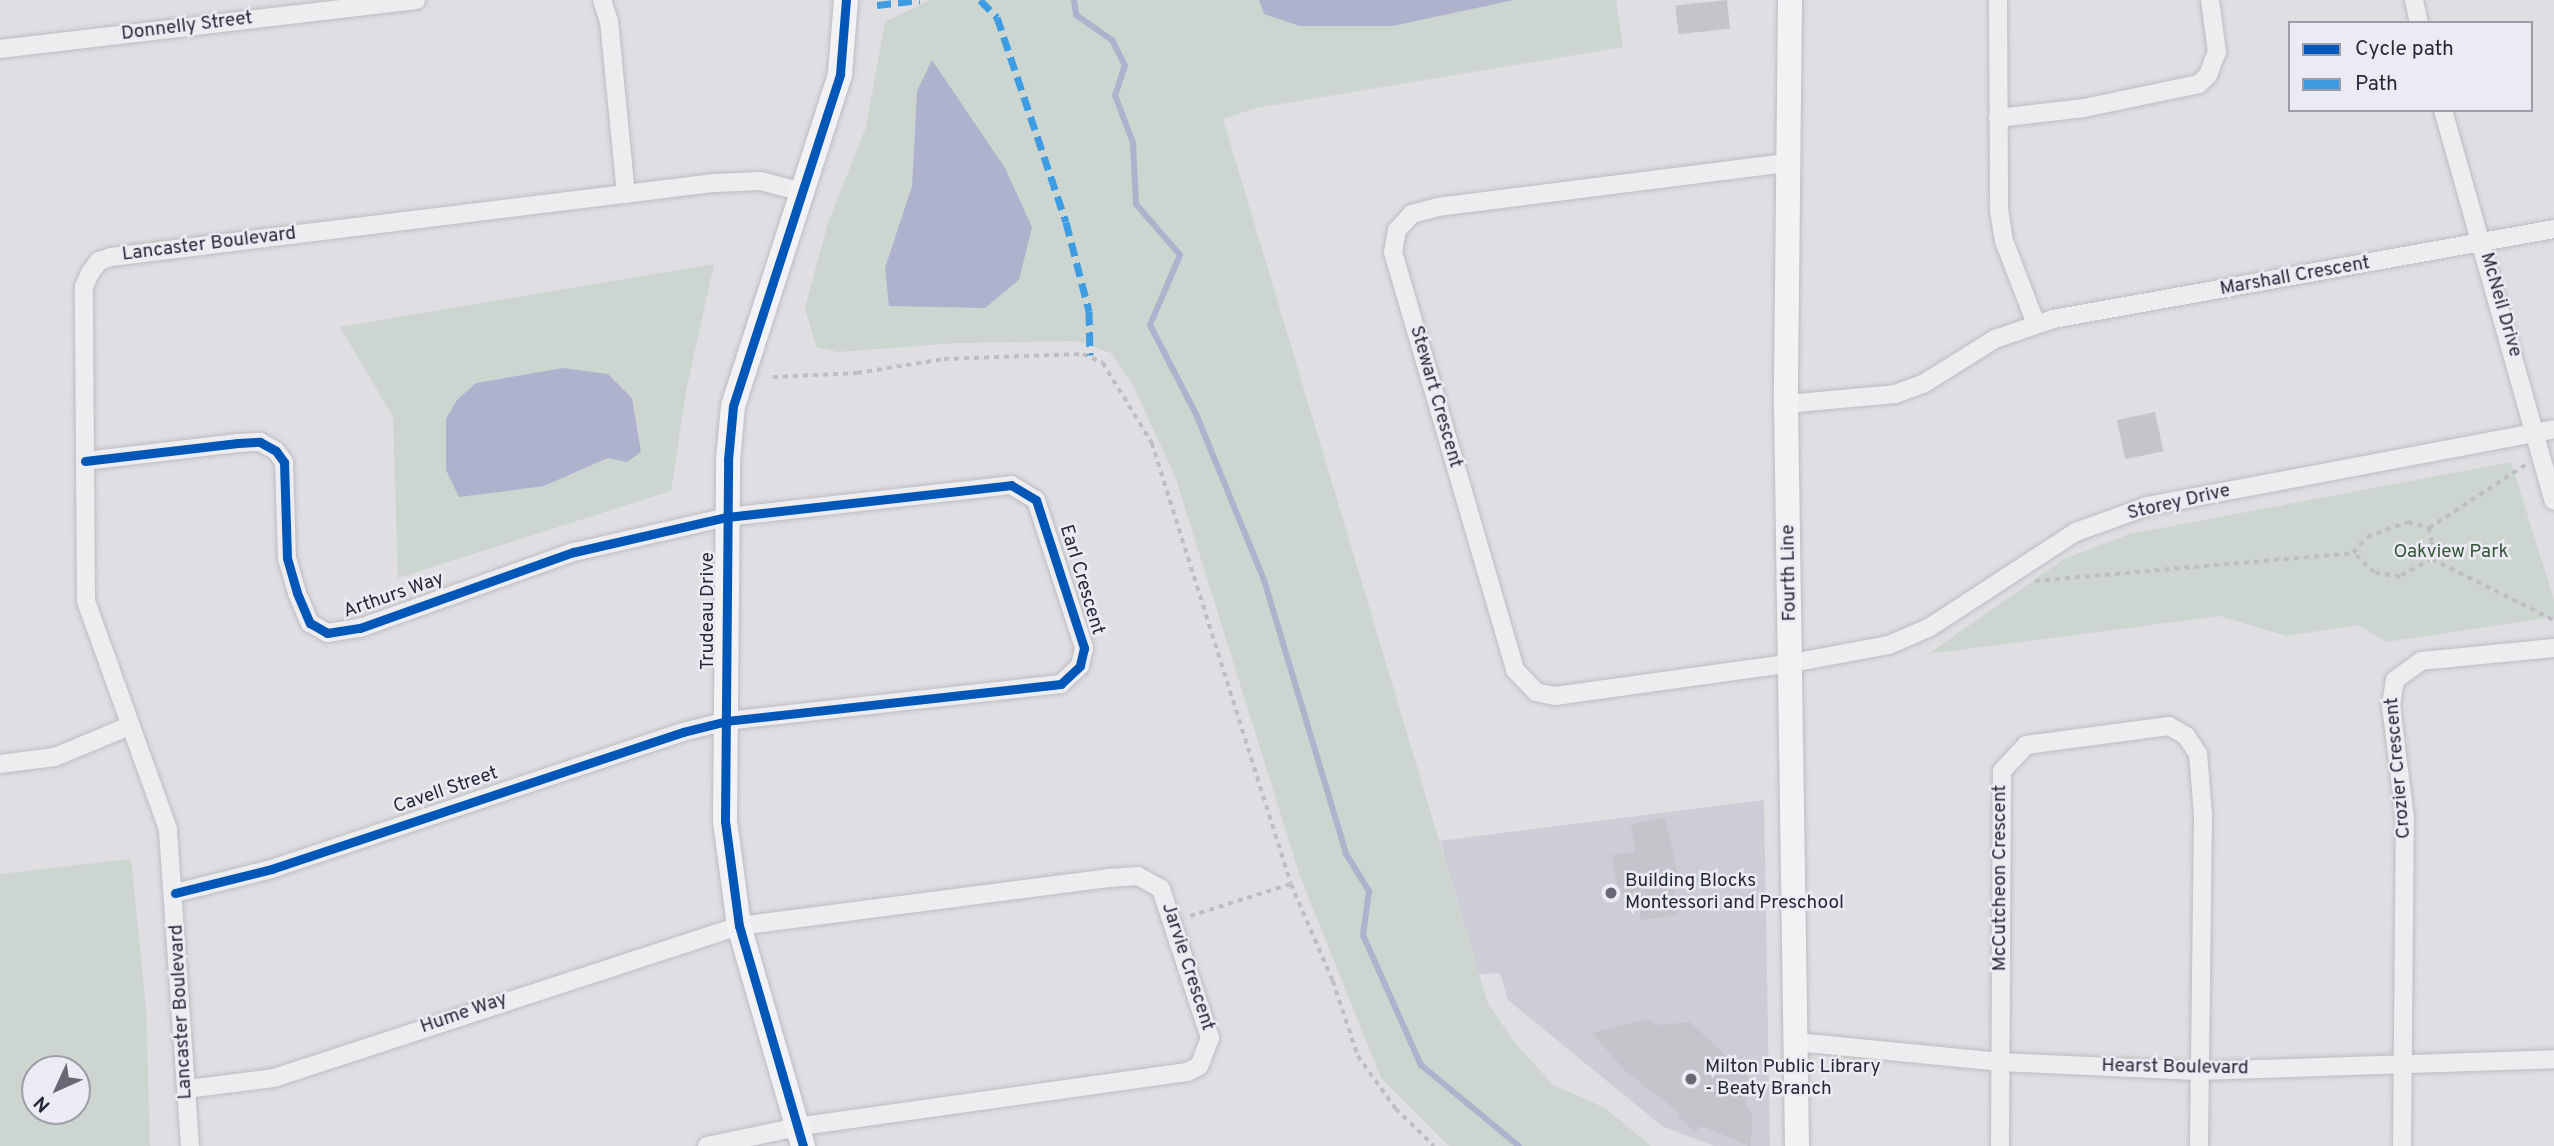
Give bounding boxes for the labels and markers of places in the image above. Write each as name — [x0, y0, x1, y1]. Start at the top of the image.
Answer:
place label: Building Blocks Montessori and Preschool — [1625, 871, 1844, 915]
marker: Building Blocks Montessori and Preschool — [1603, 885, 1619, 901]
place label: Milton Public Library - Beaty Branch — [1705, 1057, 1880, 1101]
marker: Milton Public Library - Beaty Branch — [1683, 1071, 1699, 1087]

